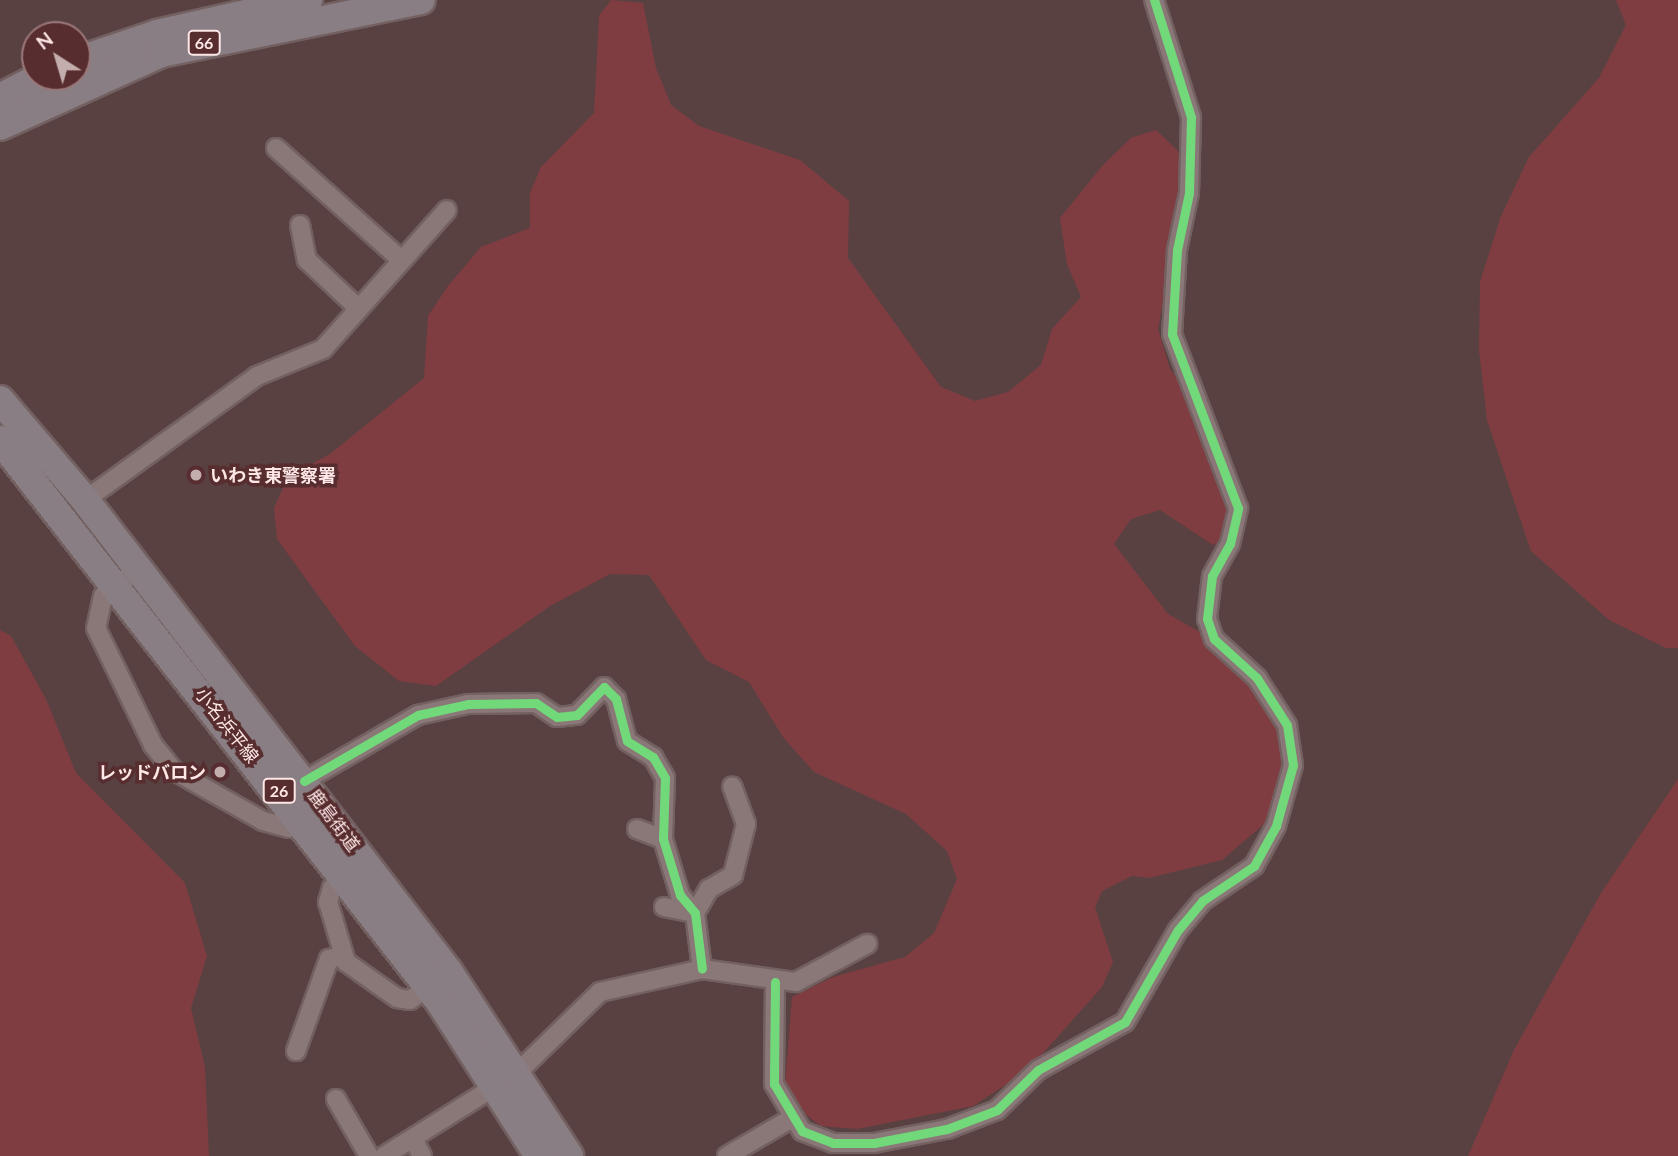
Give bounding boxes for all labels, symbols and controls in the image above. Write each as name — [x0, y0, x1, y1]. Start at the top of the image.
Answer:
north arrow — [21, 21, 91, 91]
text: N — [31, 27, 57, 54]
road number: 66 — [186, 31, 222, 56]
place label: いわき東警察署 — [210, 464, 336, 486]
marker: いわき東警察署 — [188, 467, 204, 483]
street label: 小名浜平線 — [191, 683, 263, 767]
place label: レッドバロン — [98, 761, 206, 783]
marker: レッドバロン — [212, 764, 228, 780]
road number: 26 — [262, 778, 296, 804]
street label: 鹿島街道 — [304, 785, 364, 855]

